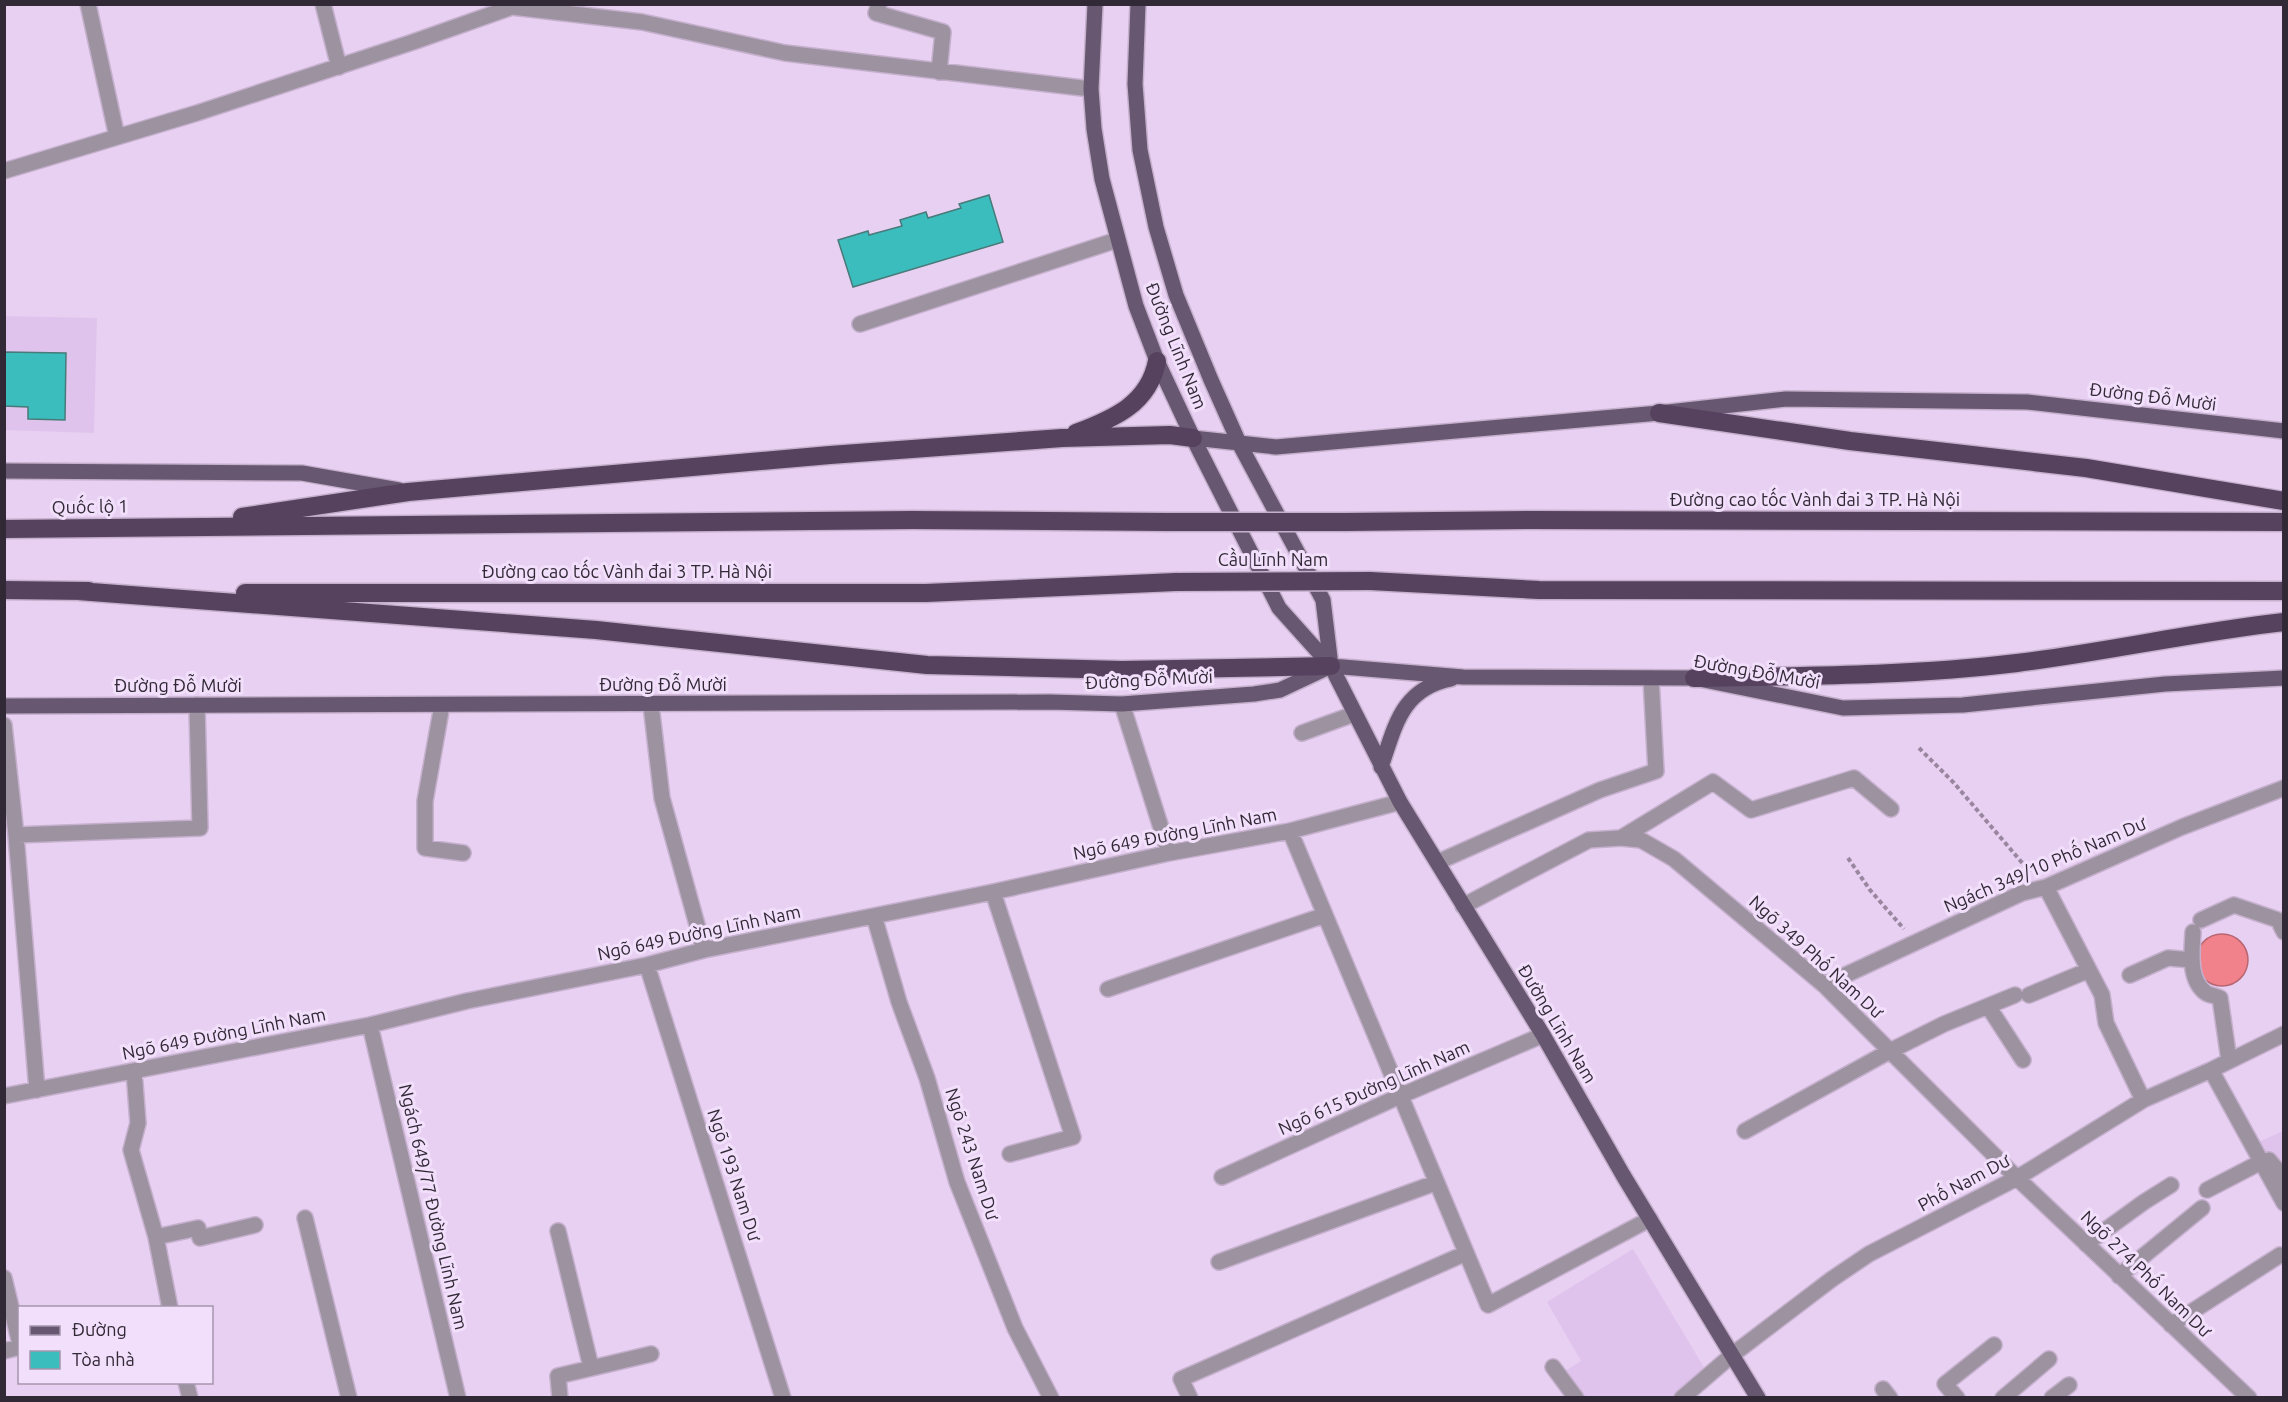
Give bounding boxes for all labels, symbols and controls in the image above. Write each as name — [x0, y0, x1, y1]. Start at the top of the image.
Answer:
street label: Đường Lĩnh Nam — [1142, 279, 1211, 412]
street label: Đường Đỗ Mười — [2089, 376, 2218, 414]
street label: Đường cao tốc Vành đai 3 TP. Hà Nội — [1670, 487, 1960, 509]
street label: Quốc lộ 1 — [51, 493, 129, 518]
street label: Cầu Lĩnh Nam — [1218, 547, 1328, 569]
street label: Đường cao tốc Vành đai 3 TP. Hà Nội — [482, 559, 772, 581]
street label: Đường Đỗ Mười — [1693, 648, 1822, 692]
street label: Đường Đỗ Mười — [1085, 663, 1213, 692]
street label: Đường Đỗ Mười — [599, 672, 727, 694]
street label: Đường Đỗ Mười — [114, 673, 242, 695]
street label: Ngõ 649 Đường Lĩnh Nam — [1071, 803, 1278, 863]
street label: Ngách 349/10 Phố Nam Dư — [1940, 810, 2149, 916]
street label: Ngõ 349 Phố Nam Dư — [1746, 889, 1890, 1022]
street label: Ngõ 649 Đường Lĩnh Nam — [595, 901, 802, 963]
street label: Đường Lĩnh Nam — [1515, 961, 1601, 1086]
street label: Ngõ 649 Đường Lĩnh Nam — [120, 1003, 327, 1063]
street label: Ngõ 615 Đường Lĩnh Nam — [1275, 1036, 1472, 1138]
street label: Ngách 649/77 Đường Lĩnh Nam — [396, 1082, 472, 1332]
street label: Ngõ 243 Nam Dư — [942, 1085, 1004, 1223]
street label: Ngõ 193 Nam Dư — [704, 1106, 766, 1244]
street label: Phố Nam Dư — [1913, 1147, 2013, 1215]
street label: Ngõ 274 Phố Nam Dư — [2077, 1204, 2218, 1341]
legend — [18, 1306, 213, 1384]
text: Đường — [72, 1319, 127, 1339]
text: Tòa nhà — [72, 1349, 135, 1369]

